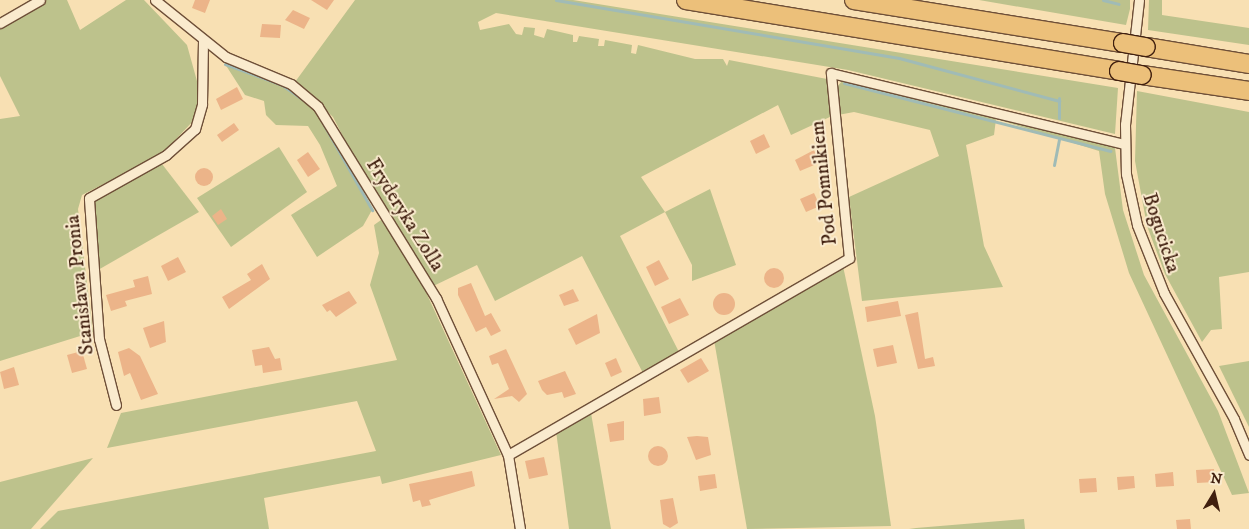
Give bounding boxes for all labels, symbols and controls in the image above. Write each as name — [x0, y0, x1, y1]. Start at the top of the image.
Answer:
street label: Pod Pomnikiem — [806, 119, 842, 247]
street label: Fryderyka Zolla — [361, 154, 449, 276]
street label: Bogucicka — [1137, 190, 1185, 276]
street label: Stanisława Pronia — [61, 214, 99, 356]
north arrow — [1189, 469, 1239, 519]
text: N — [1209, 469, 1223, 489]

